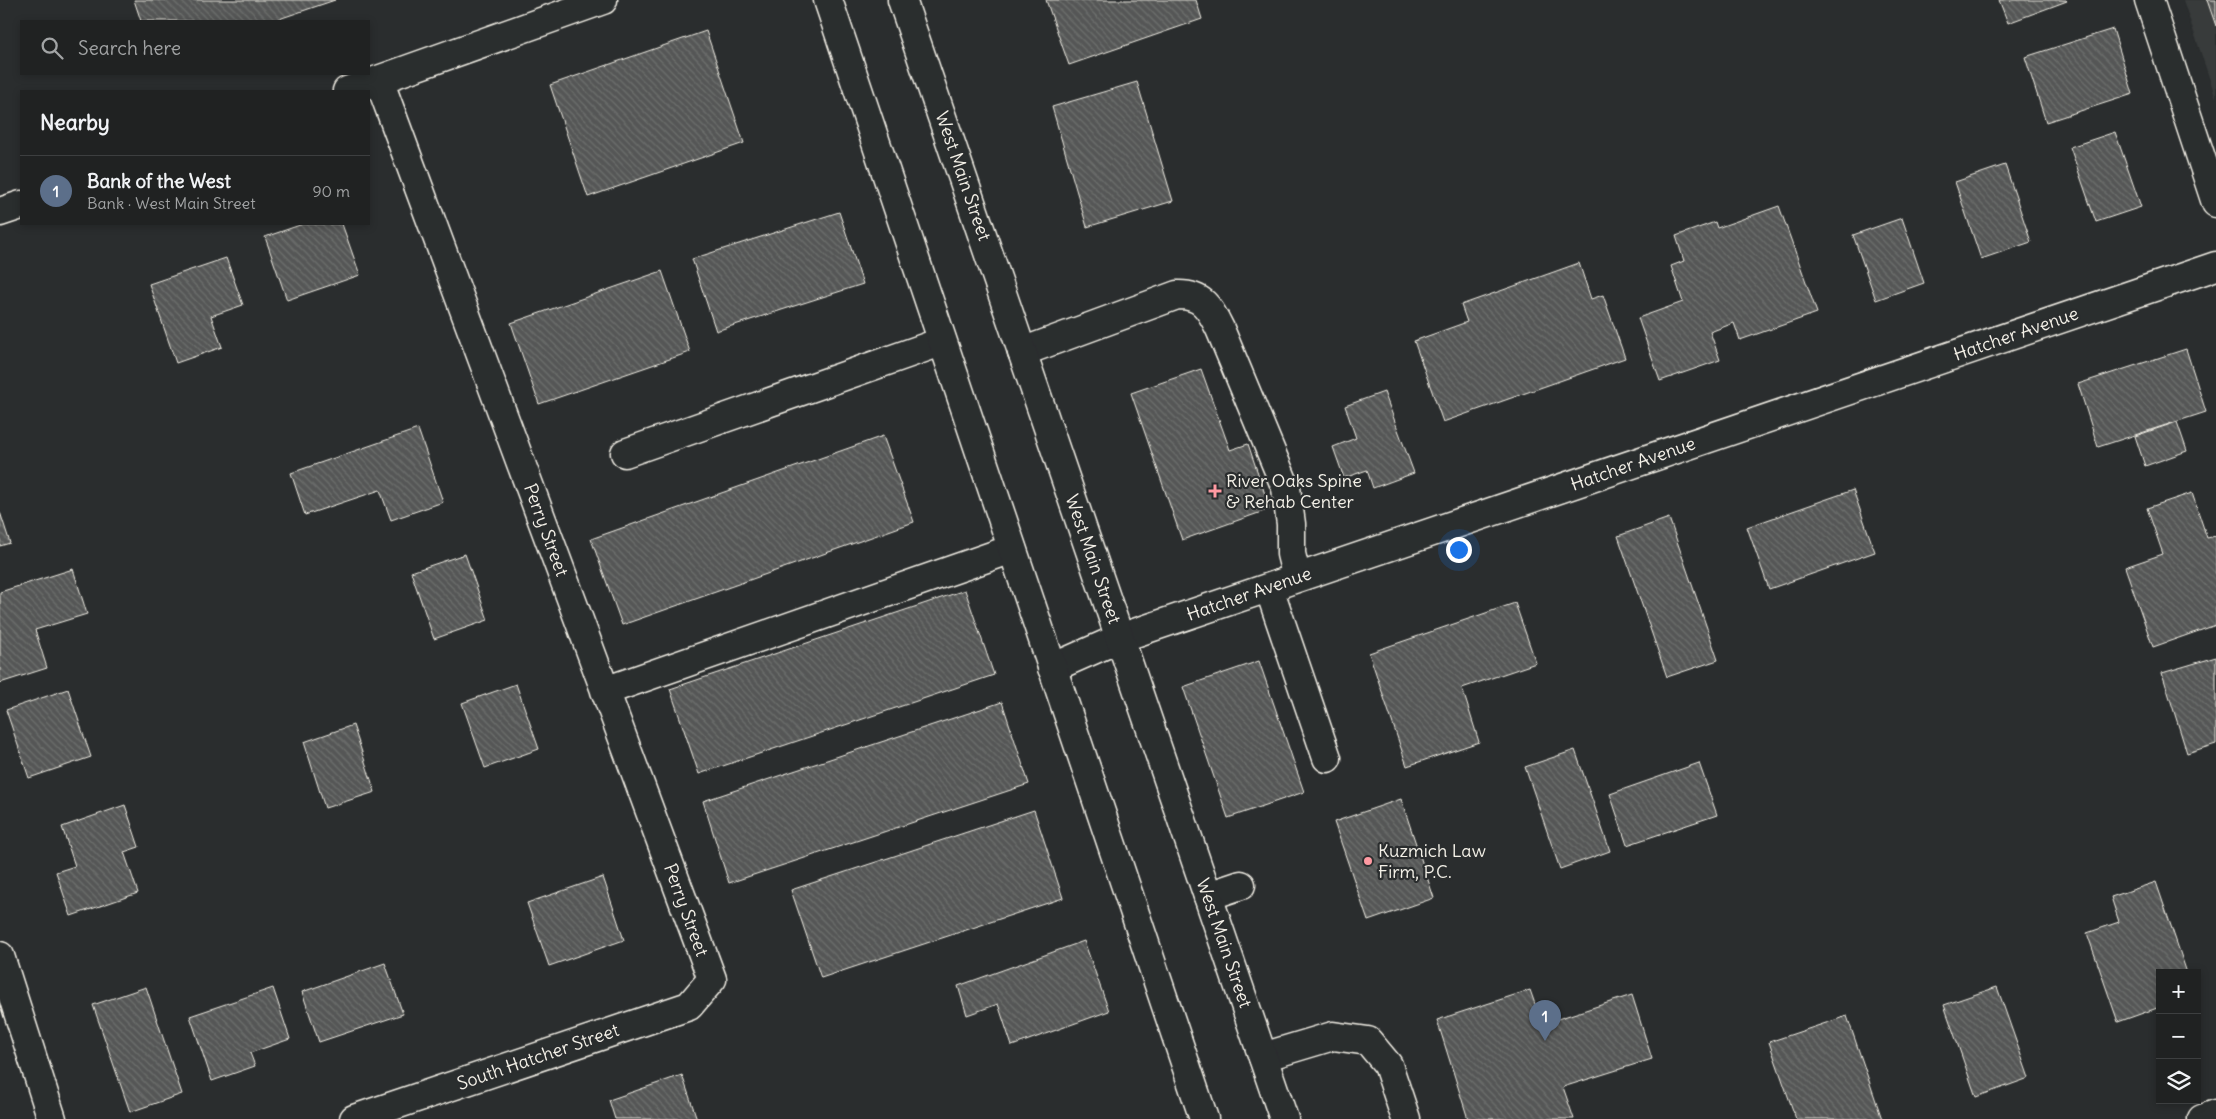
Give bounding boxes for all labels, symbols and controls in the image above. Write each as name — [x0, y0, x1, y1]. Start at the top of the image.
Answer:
search box — [20, 20, 370, 75]
icon: search — [38, 34, 66, 62]
text: Search here — [78, 36, 181, 60]
street label: West Main Street — [931, 108, 996, 244]
text: Nearby — [40, 109, 110, 136]
text: Bank of the West — [87, 169, 231, 193]
text: 1 — [53, 181, 59, 201]
text: 90 m — [312, 181, 350, 201]
text: Bank · West Main Street — [87, 193, 256, 213]
street label: Hatcher Avenue — [1950, 301, 2081, 366]
street label: Hatcher Avenue — [1567, 431, 1698, 496]
place label: River Oaks Spine & Rehab Center — [1226, 469, 1362, 513]
street label: Perry Street — [519, 480, 574, 579]
marker: River Oaks Spine & Rehab Center — [1208, 484, 1222, 498]
street label: West Main Street — [1061, 491, 1126, 627]
your location — [1446, 537, 1472, 563]
street label: Hatcher Avenue — [1183, 561, 1314, 626]
place label: Kuzmich Law Firm, P.C. — [1378, 839, 1486, 883]
marker: Kuzmich Law Firm, P.C. — [1362, 855, 1374, 867]
street label: Perry Street — [659, 860, 714, 959]
street label: West Main Street — [1192, 875, 1257, 1011]
map controls — [2156, 969, 2201, 1104]
button: + — [2156, 969, 2201, 1014]
pin: 1 — [1529, 1000, 1561, 1041]
button: − — [2156, 1014, 2201, 1059]
street label: South Hatcher Street — [454, 1018, 622, 1095]
button: layers — [2156, 1059, 2201, 1104]

